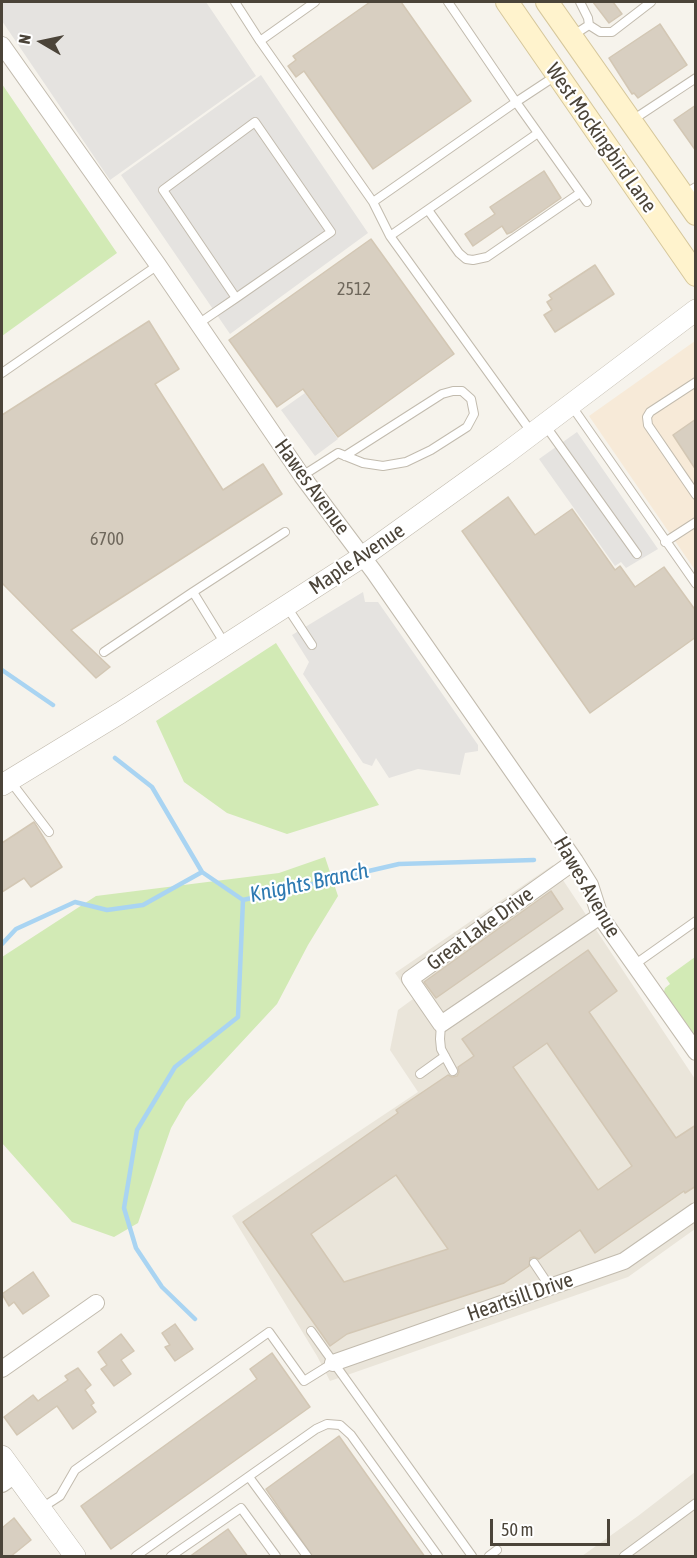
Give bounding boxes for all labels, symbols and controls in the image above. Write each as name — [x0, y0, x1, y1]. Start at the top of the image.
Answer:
north arrow — [12, 12, 72, 72]
text: N — [15, 33, 34, 45]
street label: West Mockingbird Lane — [540, 59, 662, 217]
house number: 2512 — [337, 278, 371, 300]
street label: Hawes Avenue — [269, 434, 355, 540]
street label: Maple Avenue — [304, 518, 410, 600]
house number: 6700 — [90, 528, 124, 550]
street label: Hawes Avenue — [548, 832, 626, 942]
water label: Knights Branch — [247, 858, 371, 908]
street label: Great Lake Drive — [422, 882, 538, 976]
street label: Heartsill Drive — [464, 1267, 576, 1327]
scale bar — [493, 1507, 613, 1545]
text: 50 m — [501, 1519, 533, 1540]

